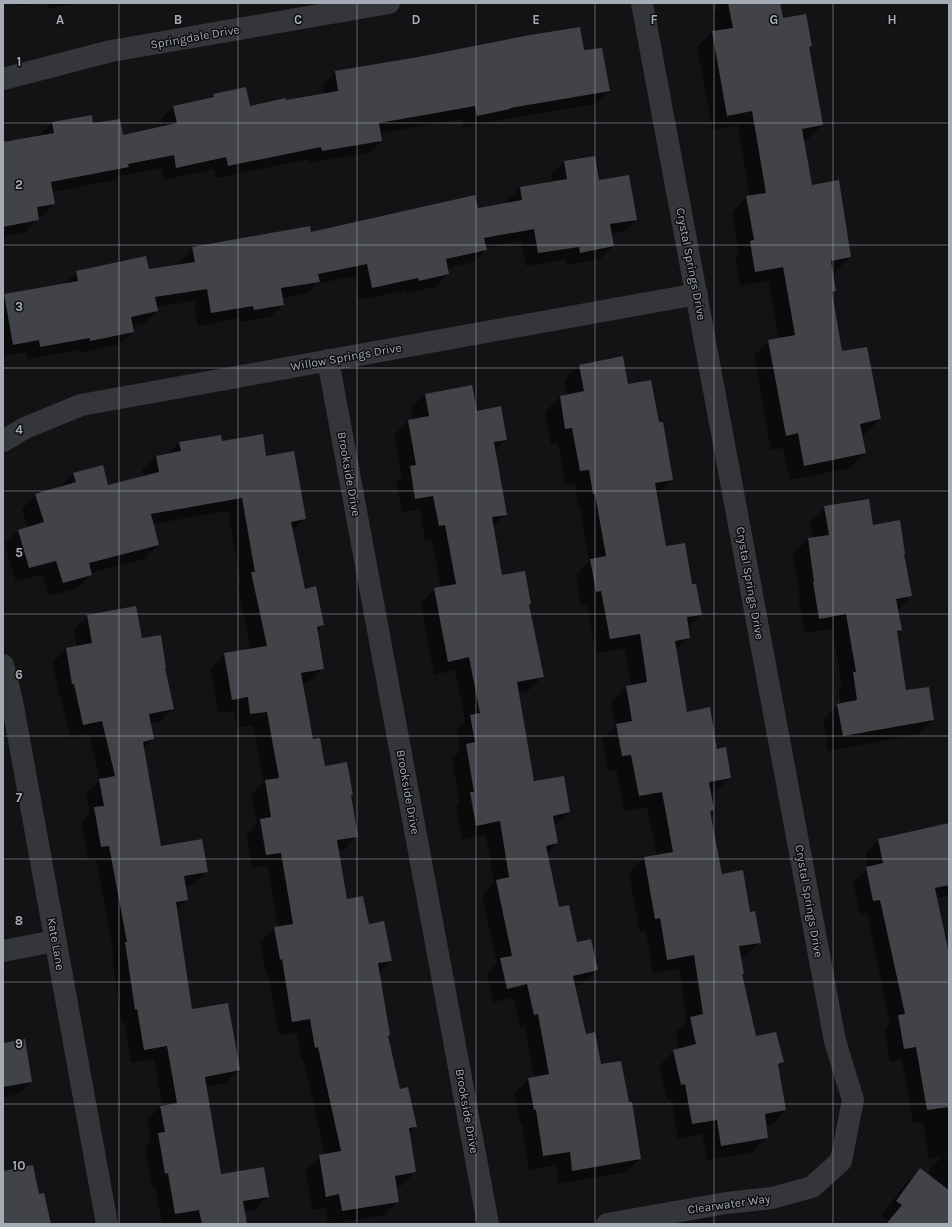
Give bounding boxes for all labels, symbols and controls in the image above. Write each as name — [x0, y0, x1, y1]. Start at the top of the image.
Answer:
text: A — [56, 12, 64, 27]
text: B — [174, 12, 182, 27]
text: C — [294, 12, 302, 27]
text: D — [412, 12, 421, 27]
text: E — [532, 12, 540, 27]
text: F — [650, 12, 658, 27]
text: G — [770, 12, 778, 27]
text: H — [887, 12, 897, 27]
street label: Springdale Drive — [149, 22, 241, 52]
text: 1 — [17, 54, 21, 69]
text: 2 — [15, 177, 23, 192]
street label: Crystal Springs Drive — [673, 207, 709, 321]
text: 3 — [15, 299, 23, 314]
street label: Willow Springs Drive — [289, 340, 403, 374]
text: 4 — [15, 422, 23, 437]
street label: Brookside Drive — [335, 431, 363, 517]
street label: Crystal Springs Drive — [733, 526, 767, 640]
text: 5 — [15, 545, 23, 560]
text: 6 — [15, 667, 23, 682]
street label: Brookside Drive — [394, 749, 422, 835]
text: 7 — [16, 790, 23, 805]
street label: Crystal Springs Drive — [792, 844, 826, 958]
text: 8 — [15, 913, 23, 928]
street label: Kate Lane — [45, 917, 67, 971]
text: 9 — [15, 1036, 23, 1051]
street label: Brookside Drive — [453, 1068, 481, 1154]
text: 10 — [13, 1158, 25, 1173]
street label: Clearwater Way — [687, 1191, 772, 1217]

